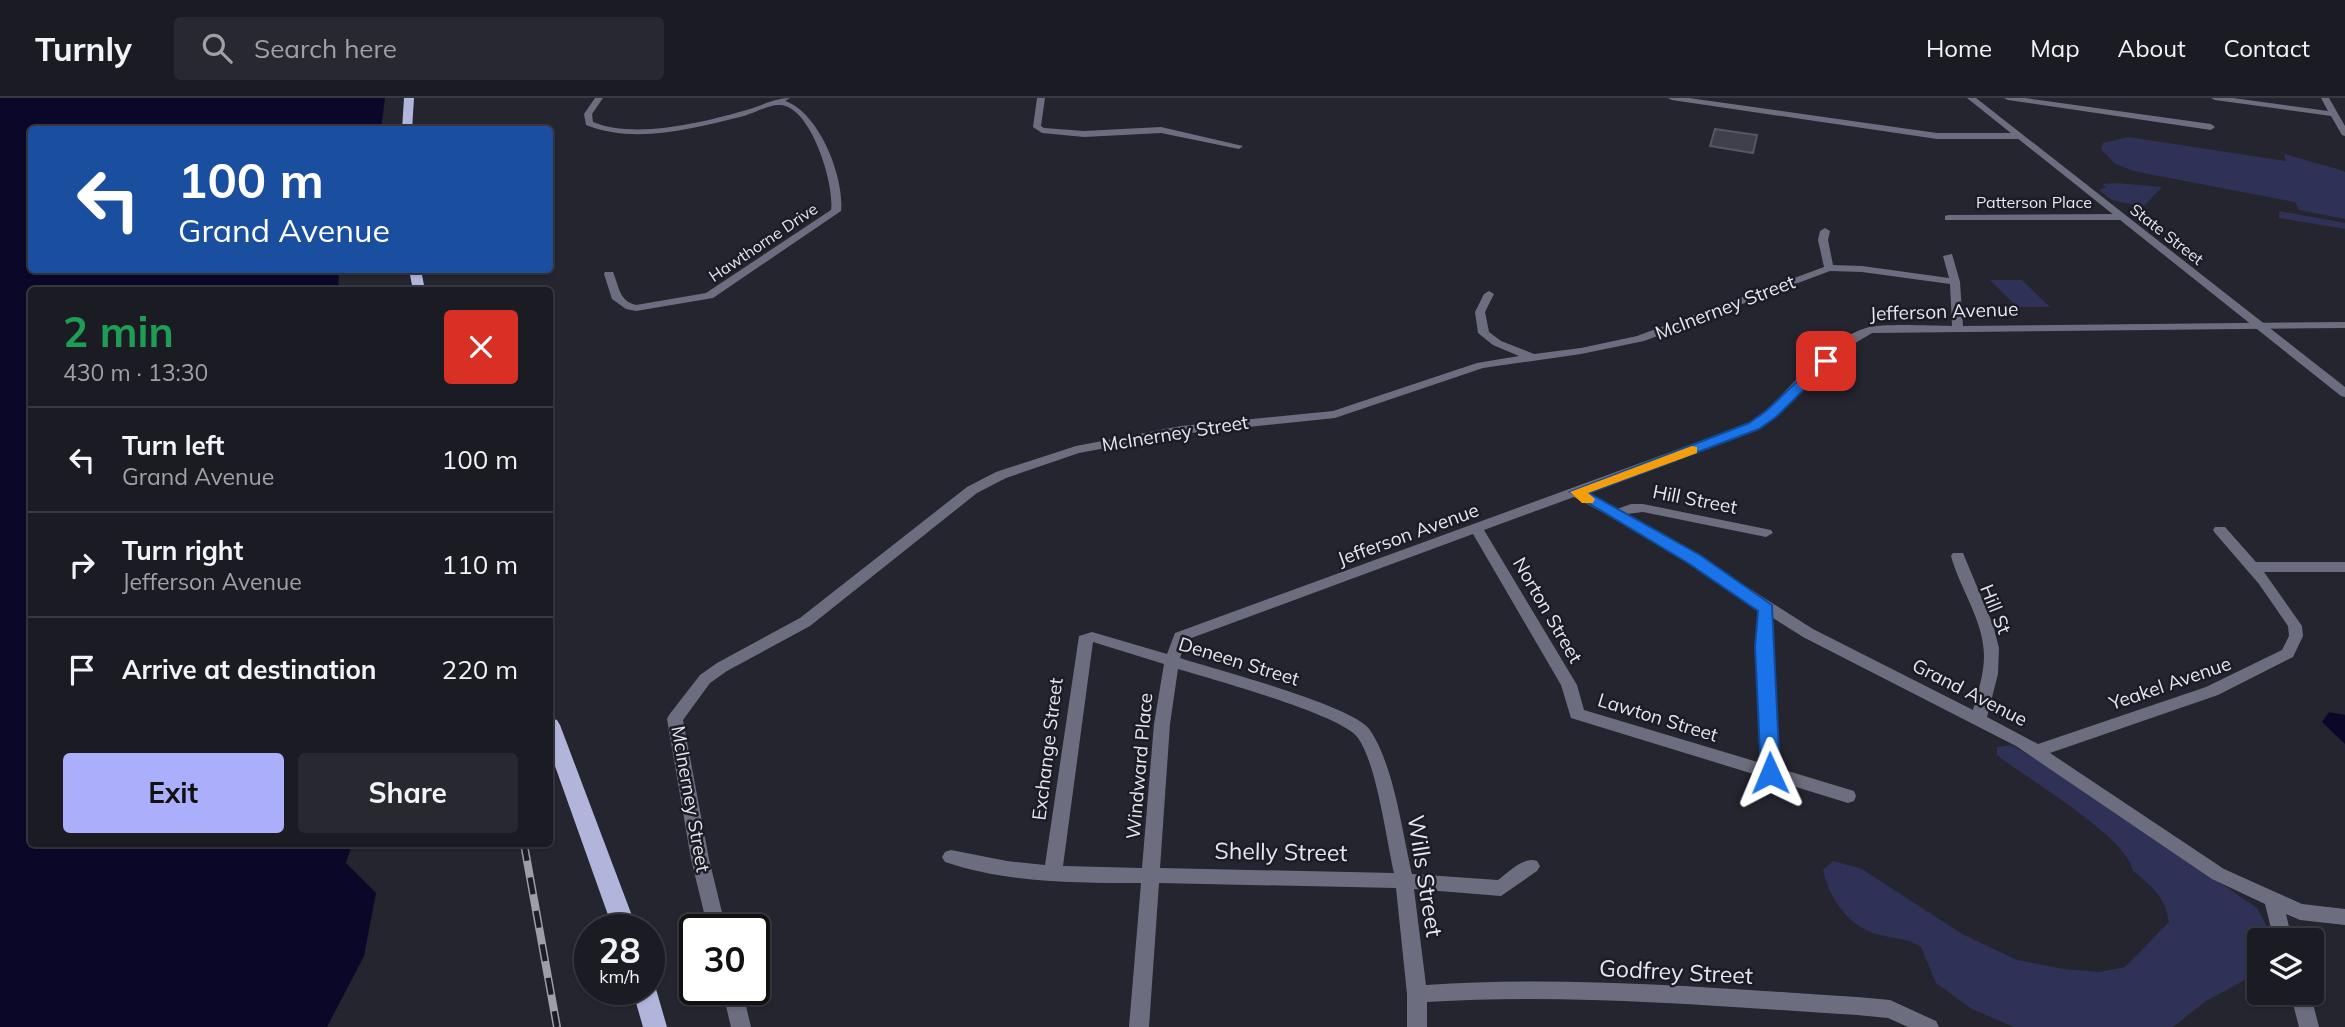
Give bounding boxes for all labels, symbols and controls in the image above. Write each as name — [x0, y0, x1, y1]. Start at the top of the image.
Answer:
search box — [174, 17, 664, 80]
text: Turnly — [35, 28, 132, 69]
icon: search — [198, 29, 236, 67]
text: Search here — [254, 32, 397, 65]
text: Home — [1926, 33, 1992, 63]
text: Map — [2030, 33, 2080, 63]
text: About — [2118, 33, 2186, 63]
text: Contact — [2224, 33, 2310, 63]
text: 100 m — [178, 149, 324, 210]
icon: left — [63, 154, 154, 245]
street label: Patterson Place — [1976, 192, 2092, 212]
street label: Hawthorne Drive — [705, 198, 821, 286]
street label: State Street — [2126, 199, 2208, 269]
text: Grand Avenue — [178, 210, 390, 250]
street label: McInerney Street — [1652, 269, 1799, 345]
street label: Jefferson Avenue — [1869, 296, 2019, 326]
text: 2 min — [63, 305, 174, 358]
button: close — [444, 310, 518, 384]
pin — [1796, 331, 1856, 391]
icon: arrive — [1807, 342, 1845, 380]
text: 430 m · 13:30 — [63, 358, 208, 387]
street label: McInerney Street — [1100, 410, 1250, 456]
text: Turn left — [122, 429, 224, 462]
icon: left — [63, 441, 101, 479]
text: 100 m — [442, 443, 518, 476]
text: Grand Avenue — [122, 462, 274, 491]
street label: Hill Street — [1651, 479, 1740, 519]
street label: Jefferson Avenue — [1334, 497, 1482, 571]
text: Turn right — [122, 534, 243, 567]
icon: right — [63, 546, 101, 584]
text: 110 m — [442, 548, 518, 581]
street label: Norton Street — [1508, 553, 1588, 668]
text: Jefferson Avenue — [122, 567, 302, 596]
street label: Hill St — [1975, 581, 2017, 638]
street label: Deneen Street — [1176, 631, 1303, 691]
icon: arrive — [63, 651, 101, 689]
street label: Yeakel Avenue — [2105, 651, 2234, 715]
text: Arrive at destination — [122, 653, 377, 686]
text: 220 m — [442, 653, 518, 686]
street label: Grand Avenue — [1909, 653, 2031, 731]
street label: Exchange Street — [1026, 676, 1068, 822]
street label: Lawton Street — [1595, 687, 1721, 747]
street label: Windward Place — [1121, 692, 1157, 840]
street label: McInerney Street — [666, 724, 716, 874]
position arrow — [1733, 736, 1807, 810]
button: Exit — [63, 753, 284, 833]
button: Share — [298, 753, 518, 833]
street label: Wills Street — [1402, 813, 1449, 939]
street label: Shelly Street — [1214, 836, 1348, 867]
speed limit sign: 30 — [679, 914, 770, 1005]
text: 28 — [598, 928, 641, 972]
map controls — [2247, 928, 2324, 1005]
button: layers — [2247, 928, 2324, 1005]
street label: Godfrey Street — [1598, 953, 1754, 990]
text: km/h — [599, 965, 640, 988]

